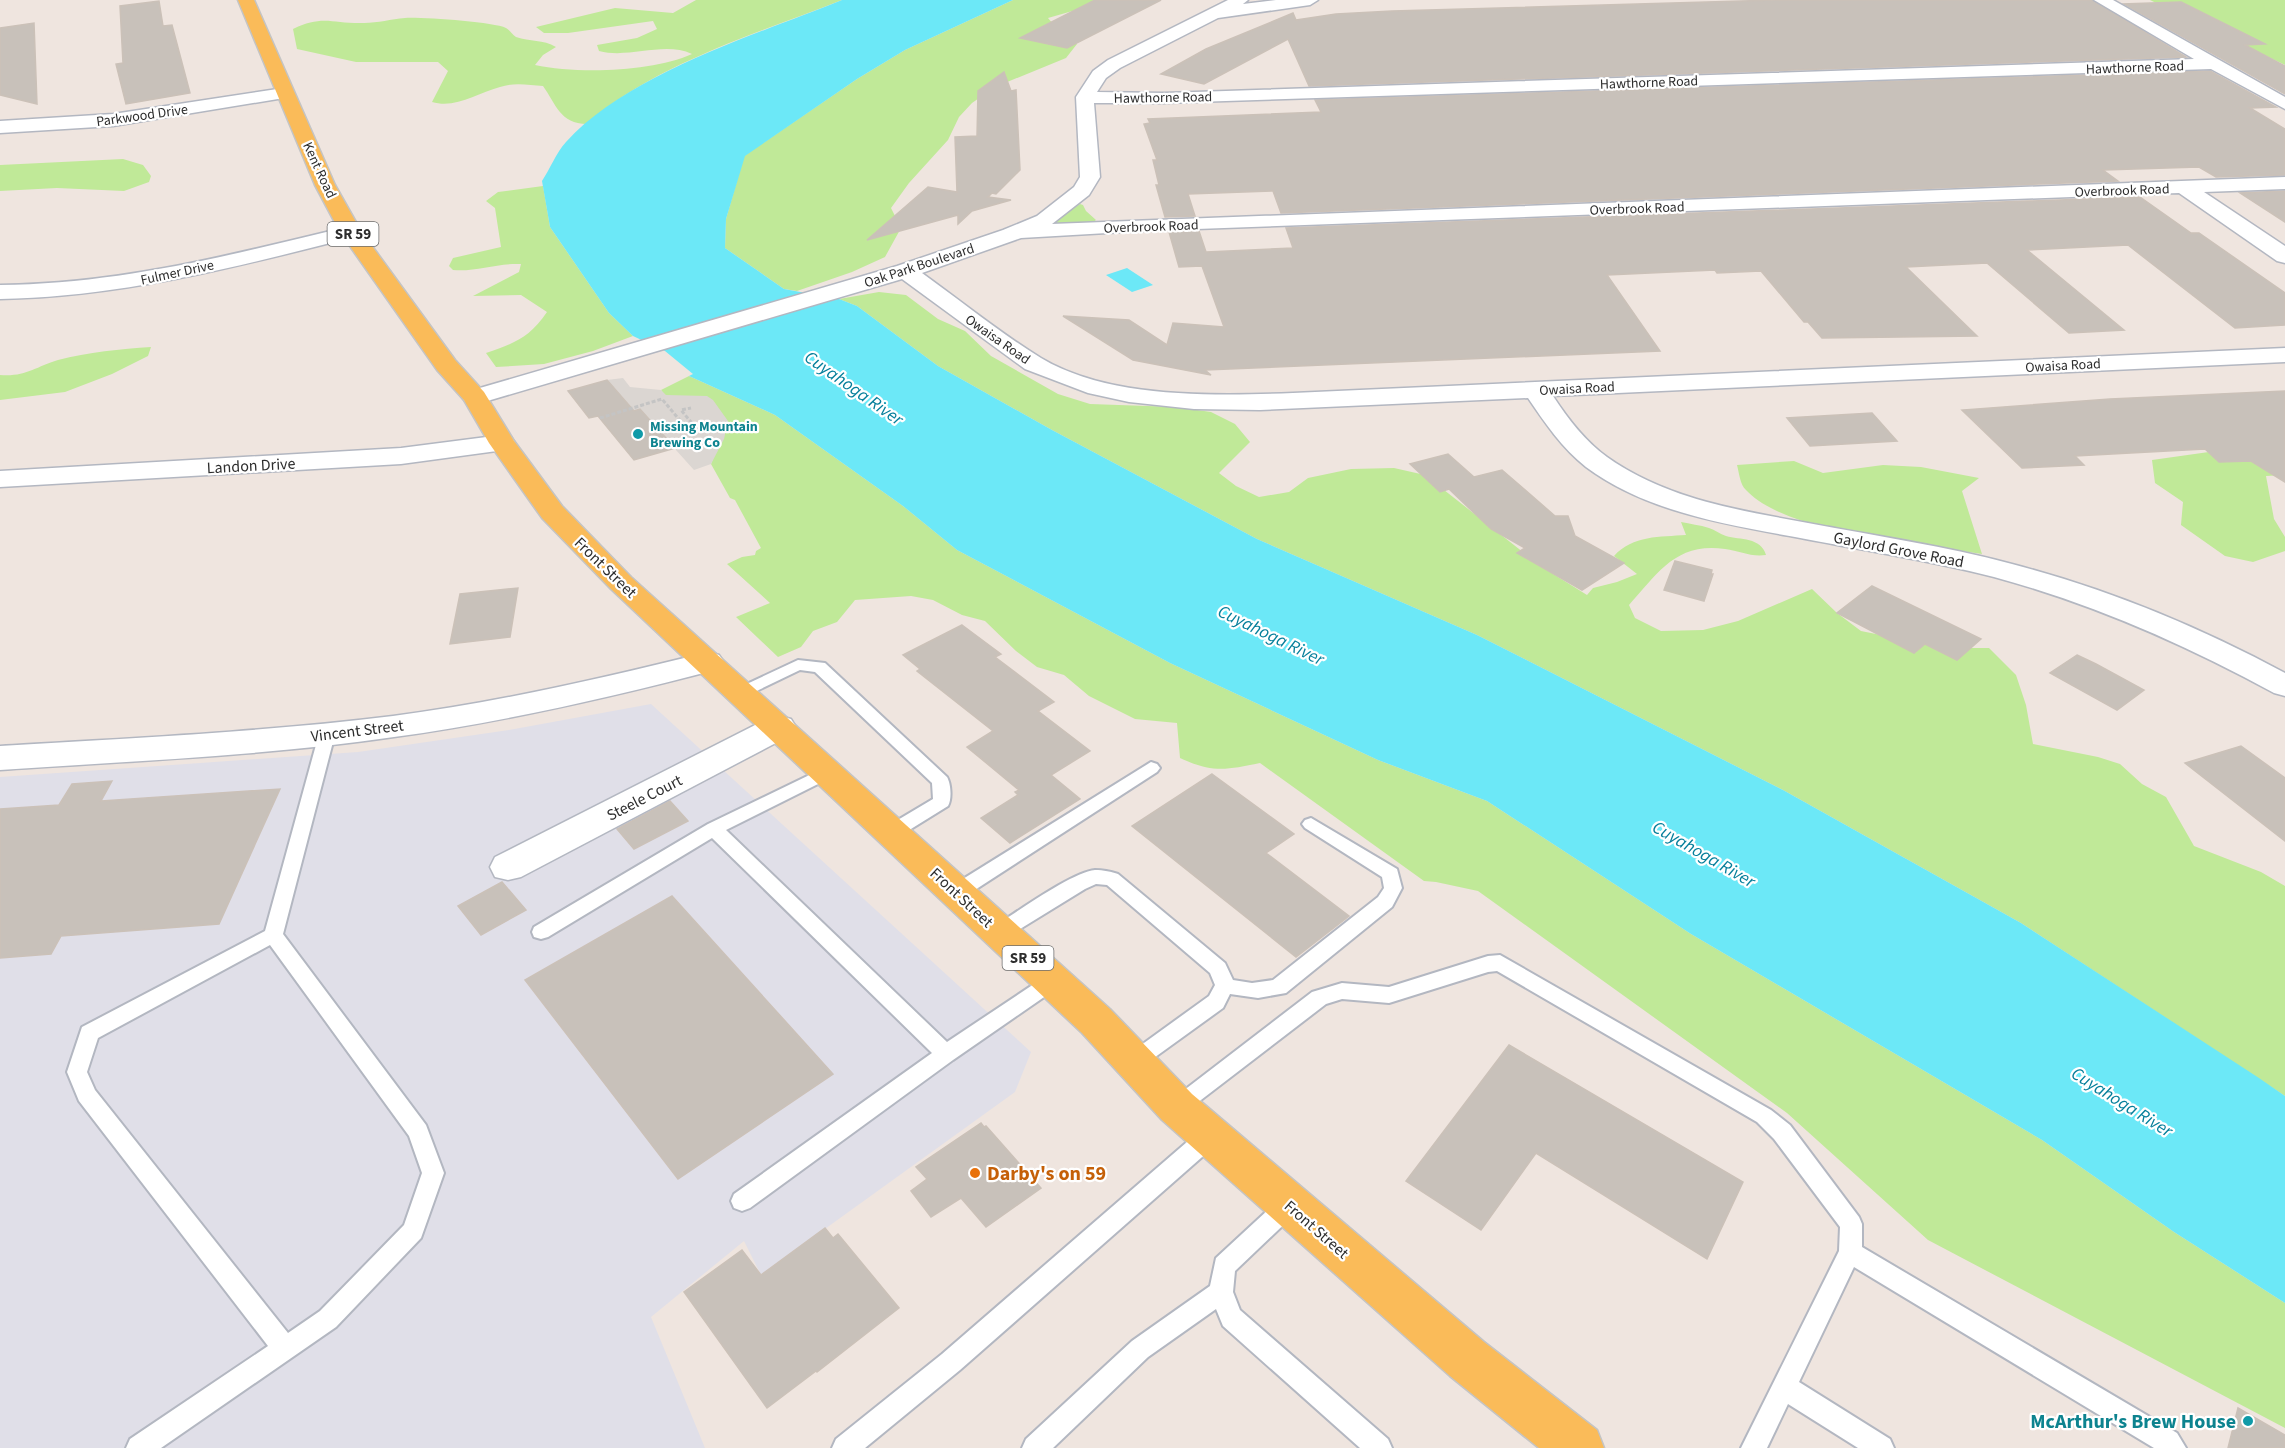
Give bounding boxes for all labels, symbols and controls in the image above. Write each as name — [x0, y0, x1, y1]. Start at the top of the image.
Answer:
street label: Hawthorne Road — [2085, 56, 2185, 80]
street label: Hawthorne Road — [1599, 71, 1699, 95]
street label: Hawthorne Road — [1114, 87, 1212, 109]
street label: Parkwood Drive — [95, 100, 189, 132]
street label: Kent Road — [297, 139, 341, 202]
street label: Overbrook Road — [2074, 179, 2170, 203]
street label: Overbrook Road — [1589, 197, 1685, 221]
street label: Overbrook Road — [1103, 215, 1199, 239]
road number: SR 59 — [328, 222, 378, 246]
street label: Oak Park Boulevard — [862, 239, 977, 293]
street label: Fulmer Drive — [139, 255, 216, 290]
street label: Owaisa Road — [961, 310, 1034, 370]
water label: Cuyahoga River — [799, 345, 909, 432]
street label: Owaisa Road — [2025, 354, 2101, 378]
street label: Owaisa Road — [1539, 377, 1615, 401]
place label: Missing Mountain Brewing Co — [650, 417, 758, 453]
marker: Missing Mountain Brewing Co — [631, 427, 645, 441]
street label: Landon Drive — [206, 453, 296, 479]
street label: Gaylord Grove Road — [1832, 527, 1966, 573]
street label: Front Street — [569, 532, 642, 604]
water label: Cuyahoga River — [1214, 599, 1329, 672]
street label: Vincent Street — [309, 714, 405, 748]
street label: Steele Court — [603, 769, 686, 826]
water label: Cuyahoga River — [1648, 815, 1761, 894]
street label: Front Street — [925, 863, 998, 933]
road number: SR 59 — [1002, 946, 1054, 970]
water label: Cuyahoga River — [2066, 1061, 2178, 1144]
place label: Darby's on 59 — [987, 1160, 1106, 1188]
marker: Darby's on 59 — [968, 1166, 982, 1180]
street label: Front Street — [1279, 1196, 1354, 1264]
place label: McArthur's Brew House — [2030, 1408, 2236, 1436]
marker: McArthur's Brew House — [2241, 1414, 2255, 1428]

